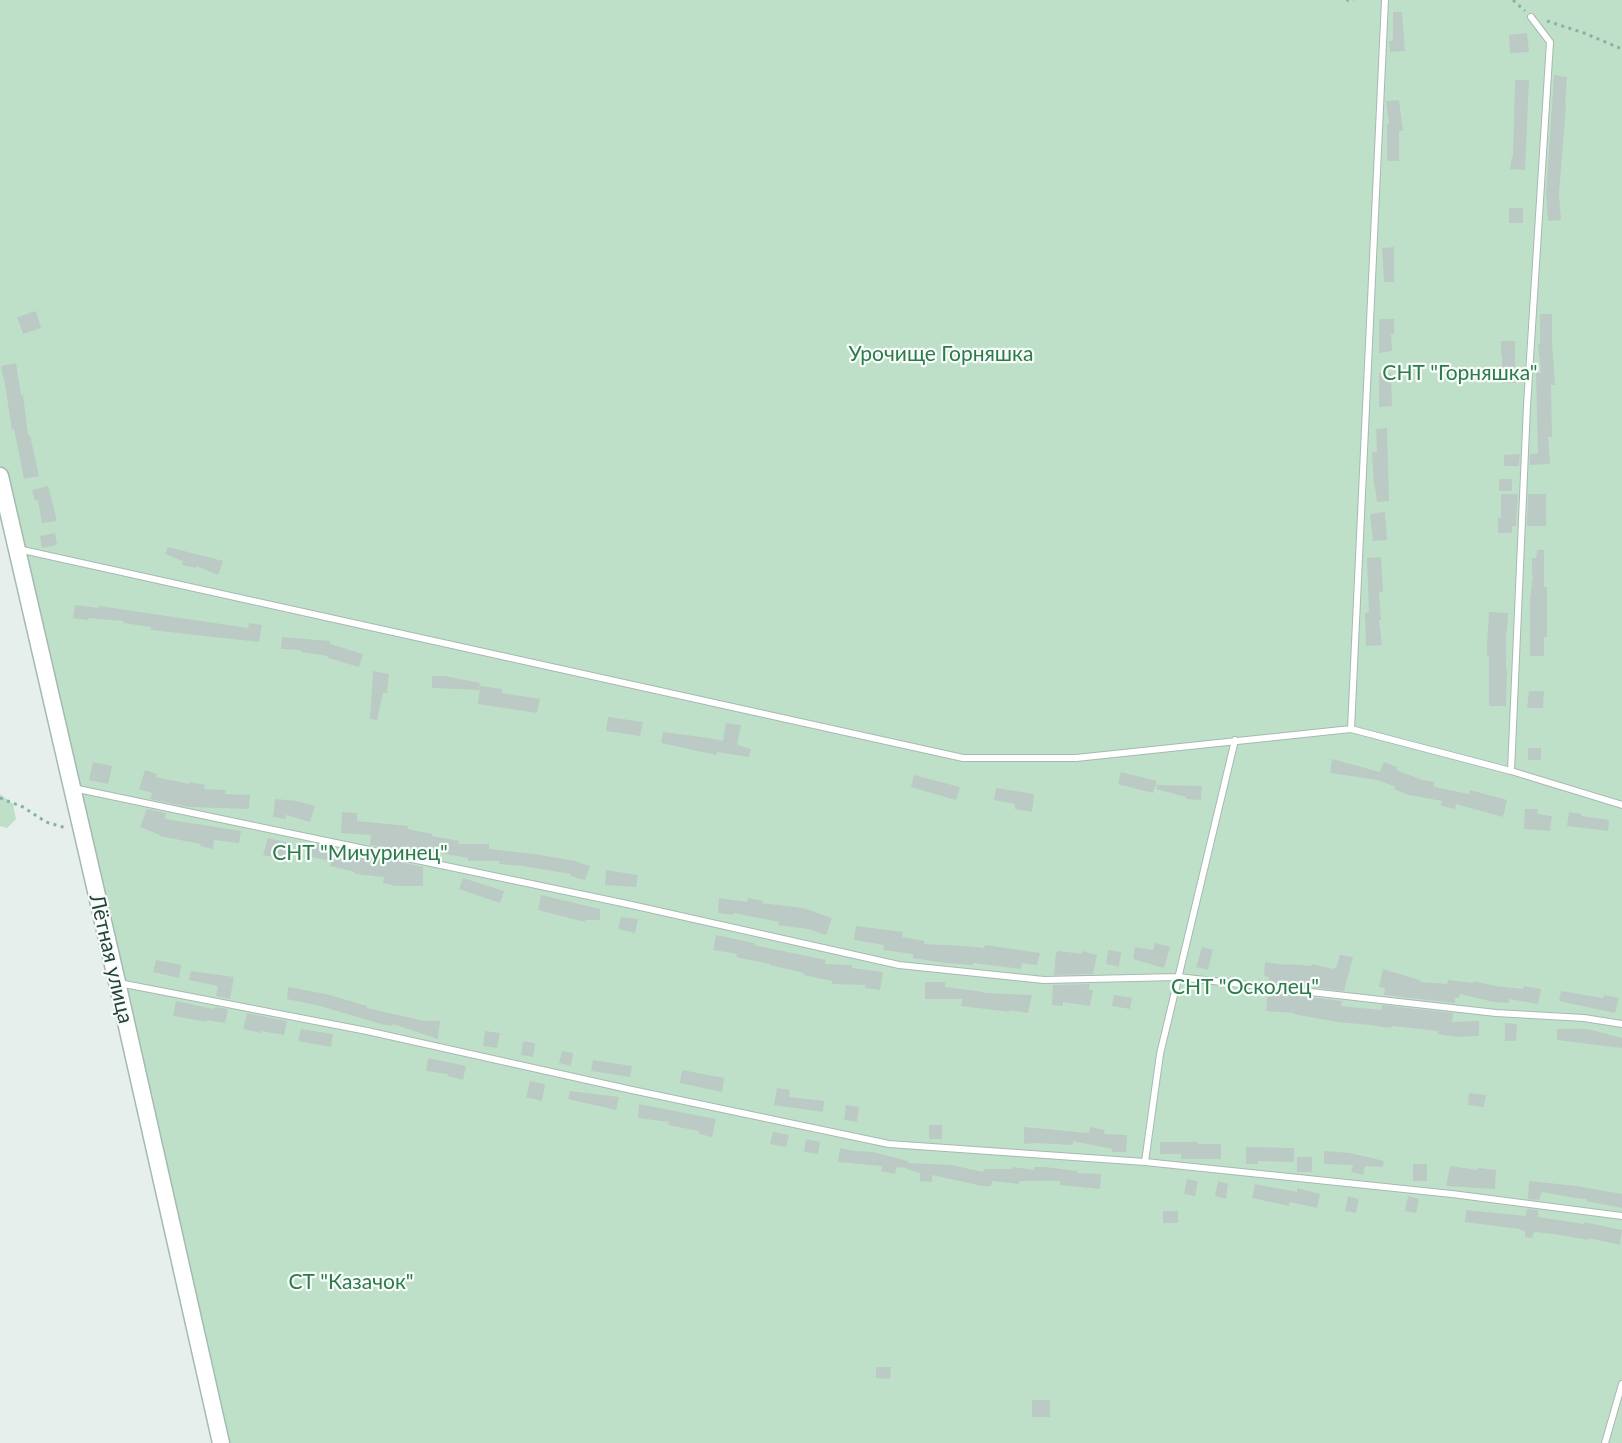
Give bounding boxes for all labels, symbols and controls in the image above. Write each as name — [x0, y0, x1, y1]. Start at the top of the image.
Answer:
park label: Урочище Горняшка — [849, 341, 1033, 367]
park label: СНТ "Горняшка" — [1382, 360, 1538, 386]
park label: СНТ "Мичуринец" — [272, 840, 448, 866]
street label: Лётная улица — [84, 892, 138, 1026]
park label: СНТ "Осколец" — [1171, 974, 1319, 1000]
park label: СТ "Казачок" — [288, 1269, 414, 1295]

